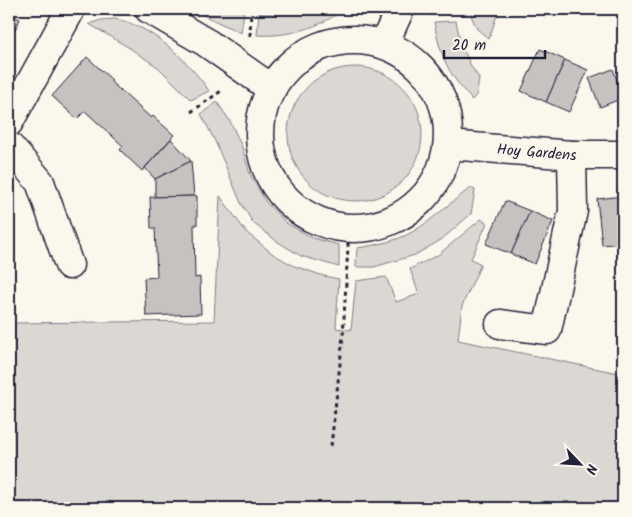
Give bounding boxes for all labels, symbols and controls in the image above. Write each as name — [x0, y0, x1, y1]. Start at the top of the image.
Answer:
scale bar — [444, 28, 546, 60]
text: 20 m — [452, 34, 486, 58]
street label: Hoy Gardens — [496, 138, 577, 168]
north arrow — [554, 440, 604, 490]
text: N — [579, 460, 603, 478]

